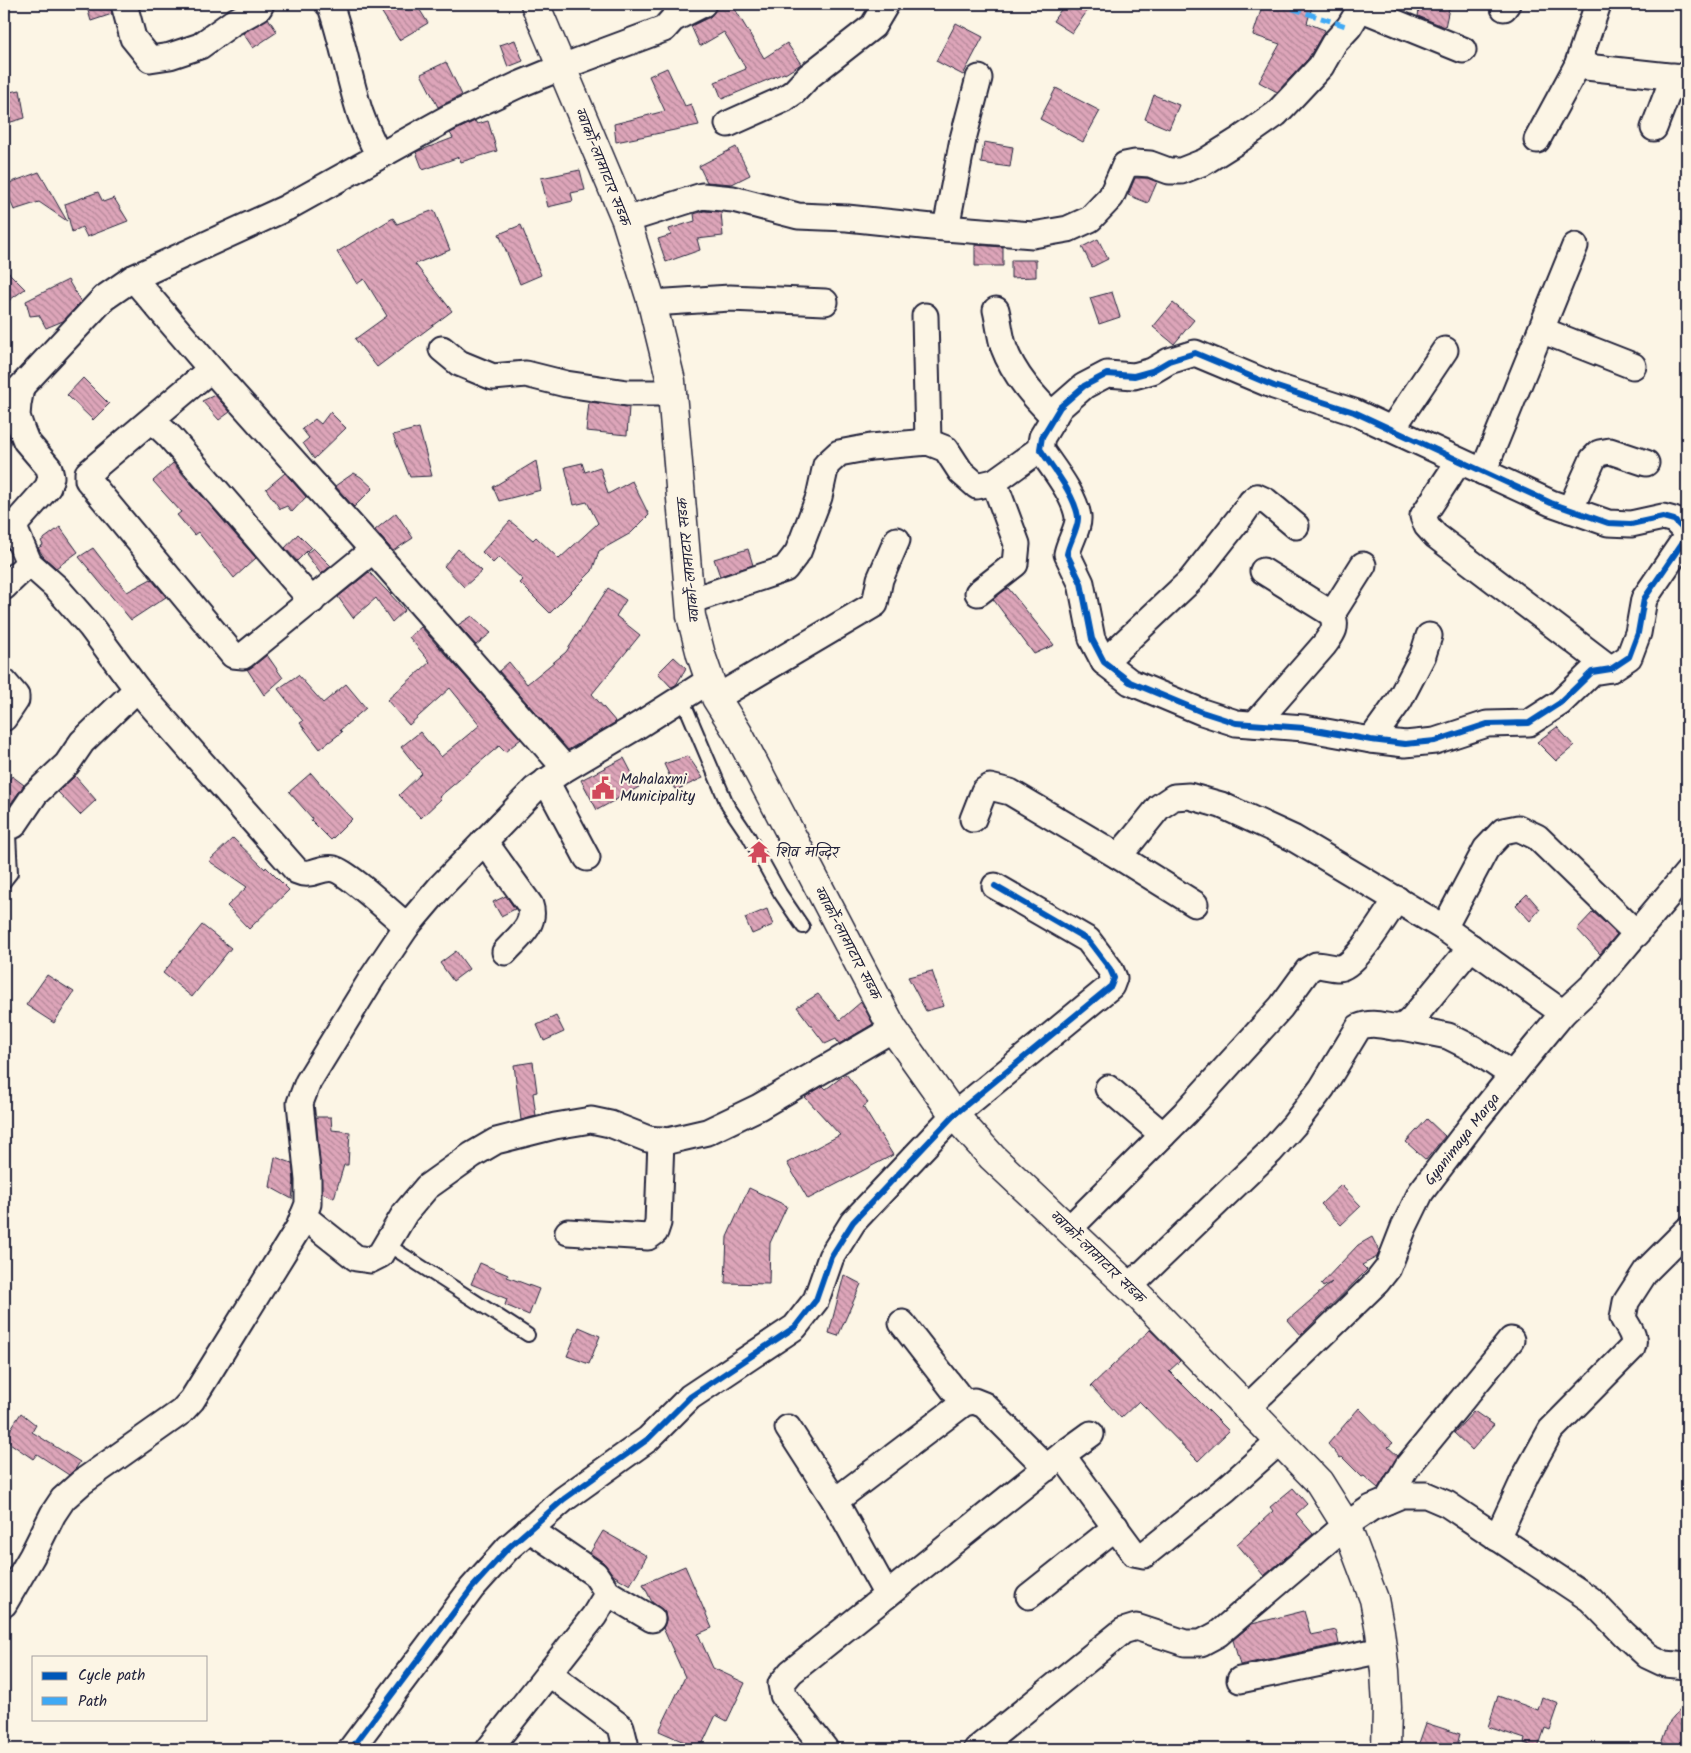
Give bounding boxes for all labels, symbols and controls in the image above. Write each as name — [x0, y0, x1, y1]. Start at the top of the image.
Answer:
street label: ग्वार्को-लामाटार सडक — [567, 105, 638, 232]
street label: ग्वार्को-लामाटार सडक — [670, 494, 707, 623]
place label: Mahalaxmi Municipality — [620, 768, 696, 809]
public building icon: Mahalaxmi Municipality — [590, 775, 616, 801]
temple icon: शिव मन्दिर — [746, 839, 772, 865]
place label: शिव मन्दिर — [776, 841, 841, 865]
street label: ग्वार्को-लामाटार सडक — [807, 882, 888, 1007]
street label: Gyanimaya Marga — [1419, 1088, 1507, 1191]
street label: ग्वार्को-लामाटार सडक — [1044, 1206, 1152, 1312]
legend — [32, 1656, 208, 1720]
text: Cycle path — [78, 1664, 145, 1688]
text: Path — [78, 1690, 107, 1714]

